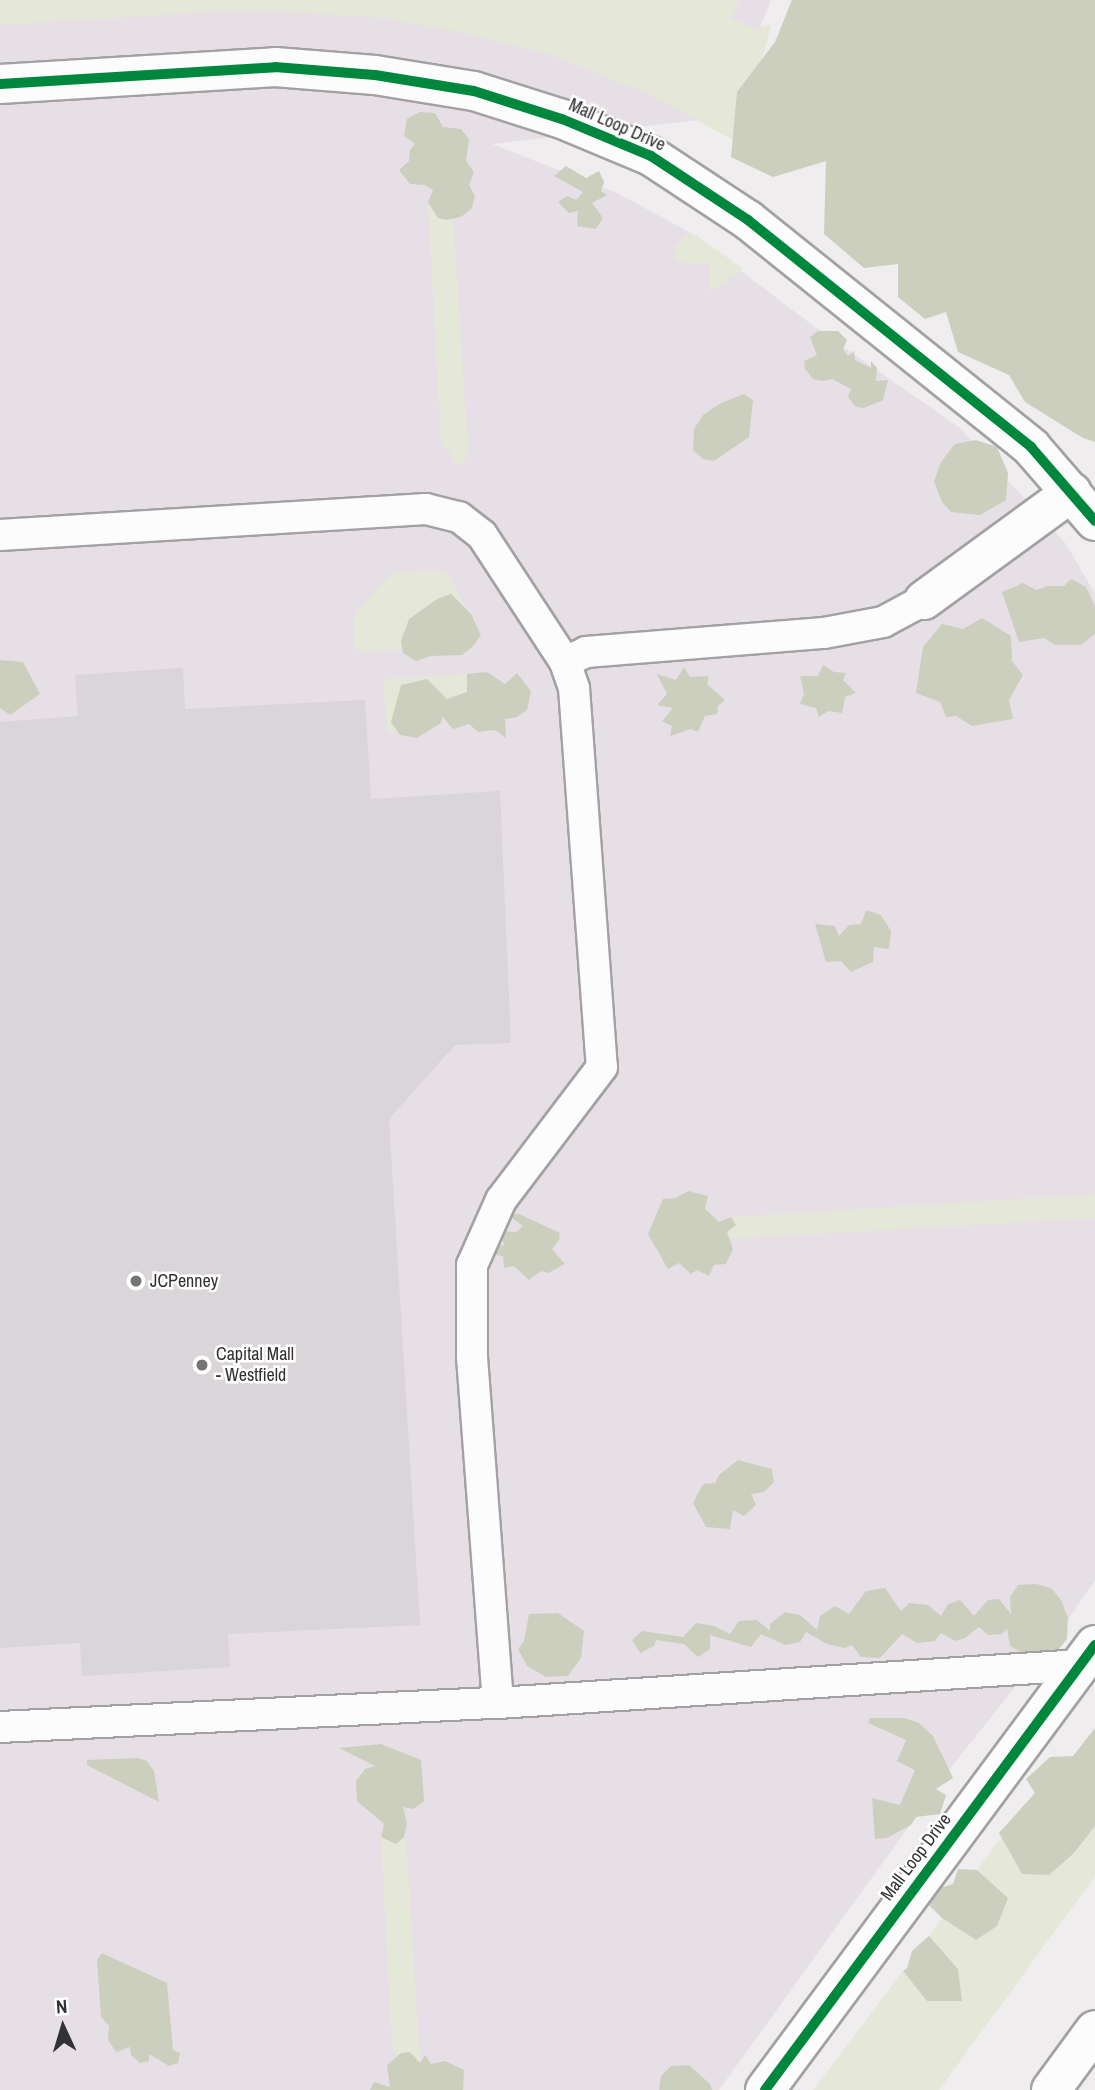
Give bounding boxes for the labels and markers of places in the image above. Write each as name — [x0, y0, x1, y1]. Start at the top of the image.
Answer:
place label: JCPenney — [150, 1270, 218, 1292]
marker: JCPenney — [128, 1273, 144, 1289]
place label: Capital Mall - Westfield — [216, 1344, 294, 1386]
marker: Capital Mall - Westfield — [194, 1357, 210, 1373]

